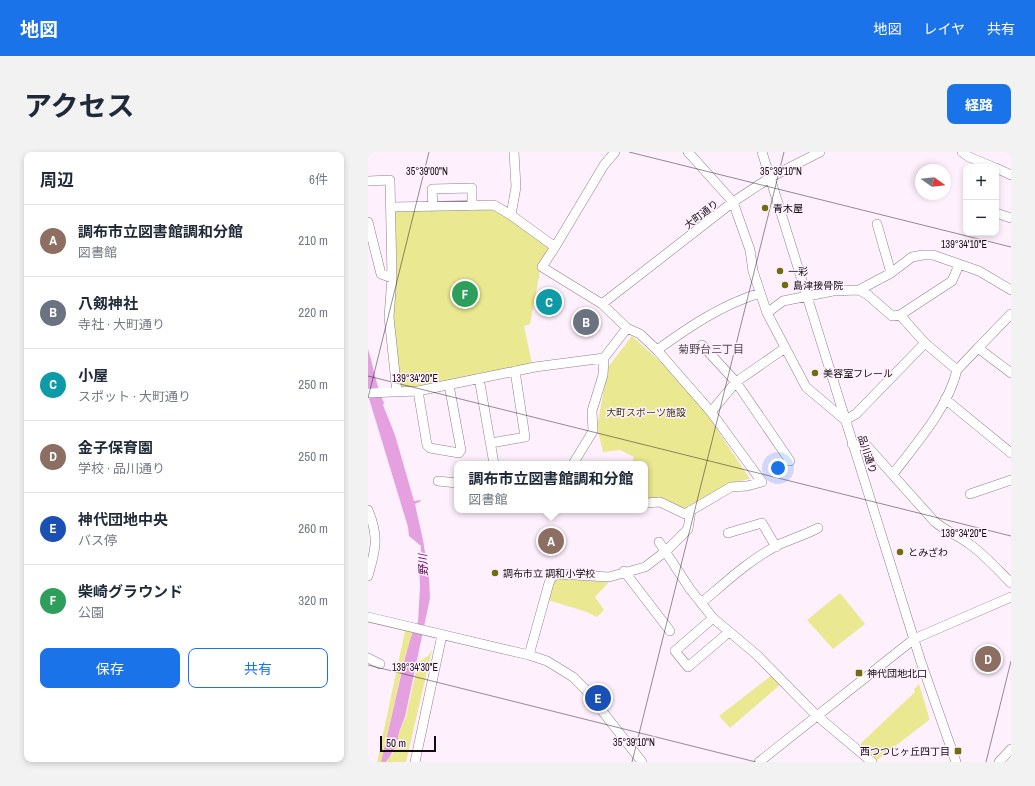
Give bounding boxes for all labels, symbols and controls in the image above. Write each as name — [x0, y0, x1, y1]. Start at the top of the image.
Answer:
text: 地図 — [20, 16, 58, 42]
text: 地図 — [873, 20, 901, 38]
text: レイヤ — [923, 20, 965, 38]
text: 共有 — [987, 20, 1015, 38]
button: 経路 — [947, 84, 1011, 124]
text: アクセス — [24, 87, 135, 125]
north arrow — [915, 164, 951, 200]
map controls — [963, 164, 999, 236]
button: + — [963, 164, 999, 200]
text: 35°39'00"N — [406, 165, 448, 178]
text: 35°39'10"N — [760, 165, 802, 178]
text: 周辺 — [40, 168, 74, 191]
text: 6件 — [309, 171, 328, 188]
street label: 大町通り — [682, 197, 721, 232]
button: − — [963, 200, 999, 236]
place label: 青木屋 — [773, 202, 803, 215]
marker: 青木屋 — [760, 203, 770, 213]
text: 調布市立図書館調和分館 — [78, 221, 243, 242]
text: A — [49, 232, 57, 249]
text: 210 m — [298, 232, 328, 249]
text: 139°34'10"E — [941, 238, 987, 251]
text: 図書館 — [78, 244, 117, 261]
place label: 一彩 — [788, 265, 808, 278]
marker: 一彩 — [775, 266, 785, 276]
pin: F — [452, 279, 478, 309]
place label: 島津接骨院 — [793, 279, 843, 292]
marker: 島津接骨院 — [780, 280, 790, 290]
pin: C — [536, 287, 562, 317]
text: 八剱神社 — [78, 293, 138, 314]
text: B — [49, 304, 57, 321]
text: 220 m — [298, 304, 328, 321]
pin: B — [573, 307, 599, 337]
text: 寺社 · 大町通り — [78, 316, 165, 333]
district label: 菊野台三丁目 — [678, 342, 744, 356]
text: 小屋 — [78, 365, 108, 386]
place label: 美容室フレール — [823, 367, 893, 380]
marker: 美容室フレール — [810, 368, 820, 378]
text: 139°34'20"E — [392, 372, 438, 385]
text: C — [49, 376, 57, 393]
text: 250 m — [298, 376, 328, 393]
text: スポット · 大町通り — [78, 388, 191, 405]
park label: 大町スポーツ施設 — [606, 406, 686, 419]
street label: 品川通り — [855, 433, 880, 475]
text: 金子保育園 — [78, 437, 153, 458]
text: D — [49, 448, 57, 465]
text: 250 m — [298, 448, 328, 465]
your location — [768, 458, 788, 478]
text: 学校 · 品川通り — [78, 460, 165, 477]
popup — [454, 461, 648, 513]
text: 調布市立図書館調和分館 — [468, 468, 634, 489]
text: 図書館 — [468, 491, 508, 508]
text: 神代団地中央 — [78, 509, 168, 530]
text: E — [49, 520, 57, 537]
text: 260 m — [298, 520, 328, 537]
pin: A — [538, 526, 564, 556]
text: 139°34'20"E — [941, 527, 987, 540]
text: バス停 — [78, 532, 117, 549]
place label: とみざわ — [908, 546, 948, 559]
marker: とみざわ — [895, 547, 905, 557]
water label: 野川 — [415, 553, 431, 576]
place label: 調布市立 調和小学校 — [503, 567, 595, 580]
marker: 調布市立 調和小学校 — [490, 568, 500, 578]
text: 柴崎グラウンド — [78, 581, 183, 602]
text: F — [50, 592, 56, 609]
text: 320 m — [298, 592, 328, 609]
text: 公園 — [78, 604, 104, 621]
pin: D — [975, 644, 1001, 674]
button: 保存 — [40, 648, 180, 688]
button: 共有 — [188, 648, 328, 688]
text: 139°34'30"E — [392, 661, 438, 674]
place label: 神代団地北口 — [867, 667, 927, 680]
marker: 神代団地北口 — [854, 668, 864, 678]
pin: E — [585, 683, 611, 713]
scale bar — [380, 734, 436, 753]
text: 50 m — [386, 736, 406, 750]
text: 35°39'10"N — [613, 736, 655, 749]
place label: 西つつじヶ丘四丁目 — [860, 745, 950, 758]
marker: 西つつじヶ丘四丁目 — [953, 746, 963, 756]

